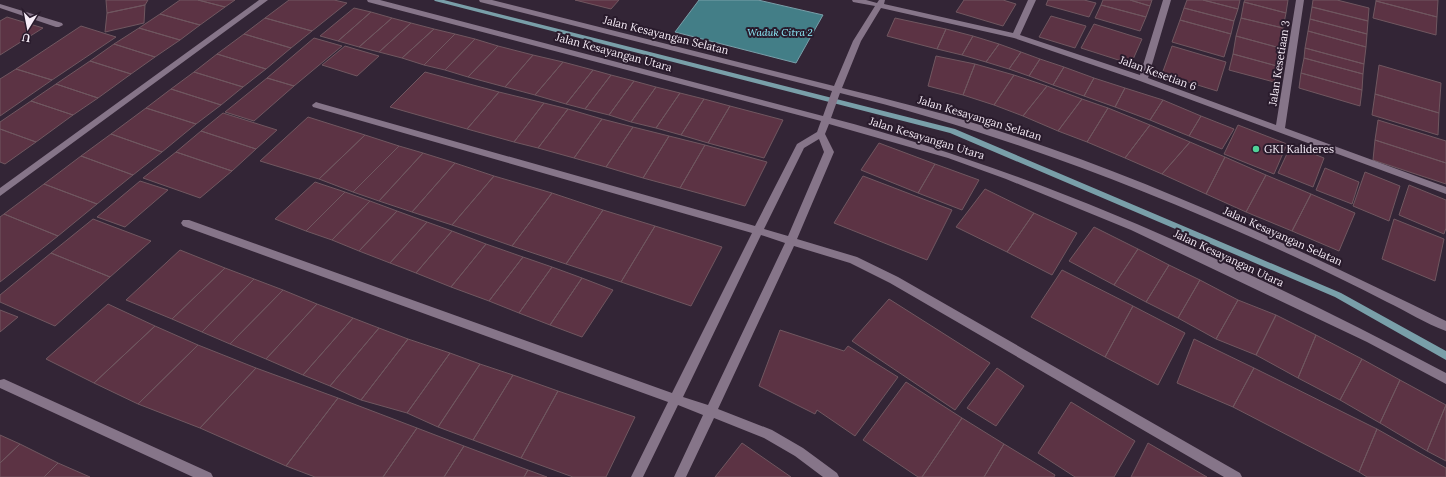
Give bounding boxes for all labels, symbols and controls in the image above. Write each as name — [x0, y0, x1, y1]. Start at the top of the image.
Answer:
north arrow — [8, 8, 48, 48]
street label: Jalan Kesayangan Selatan — [601, 12, 730, 57]
street label: Jalan Kesetiaan 3 — [1265, 19, 1293, 108]
water label: Waduk Citra 2 — [747, 26, 813, 39]
street label: Jalan Kesayangan Utara — [553, 29, 674, 74]
text: U — [20, 30, 32, 45]
street label: Jalan Kesetian 6 — [1117, 52, 1198, 93]
street label: Jalan Kesayangan Selatan — [915, 92, 1044, 144]
street label: Jalan Kesayangan Utara — [867, 113, 987, 162]
place label: GKI Kalideres — [1264, 142, 1334, 156]
marker: GKI Kalideres — [1251, 144, 1261, 154]
street label: Jalan Kesayangan Selatan — [1220, 203, 1345, 269]
street label: Jalan Kesayangan Utara — [1171, 226, 1287, 290]

